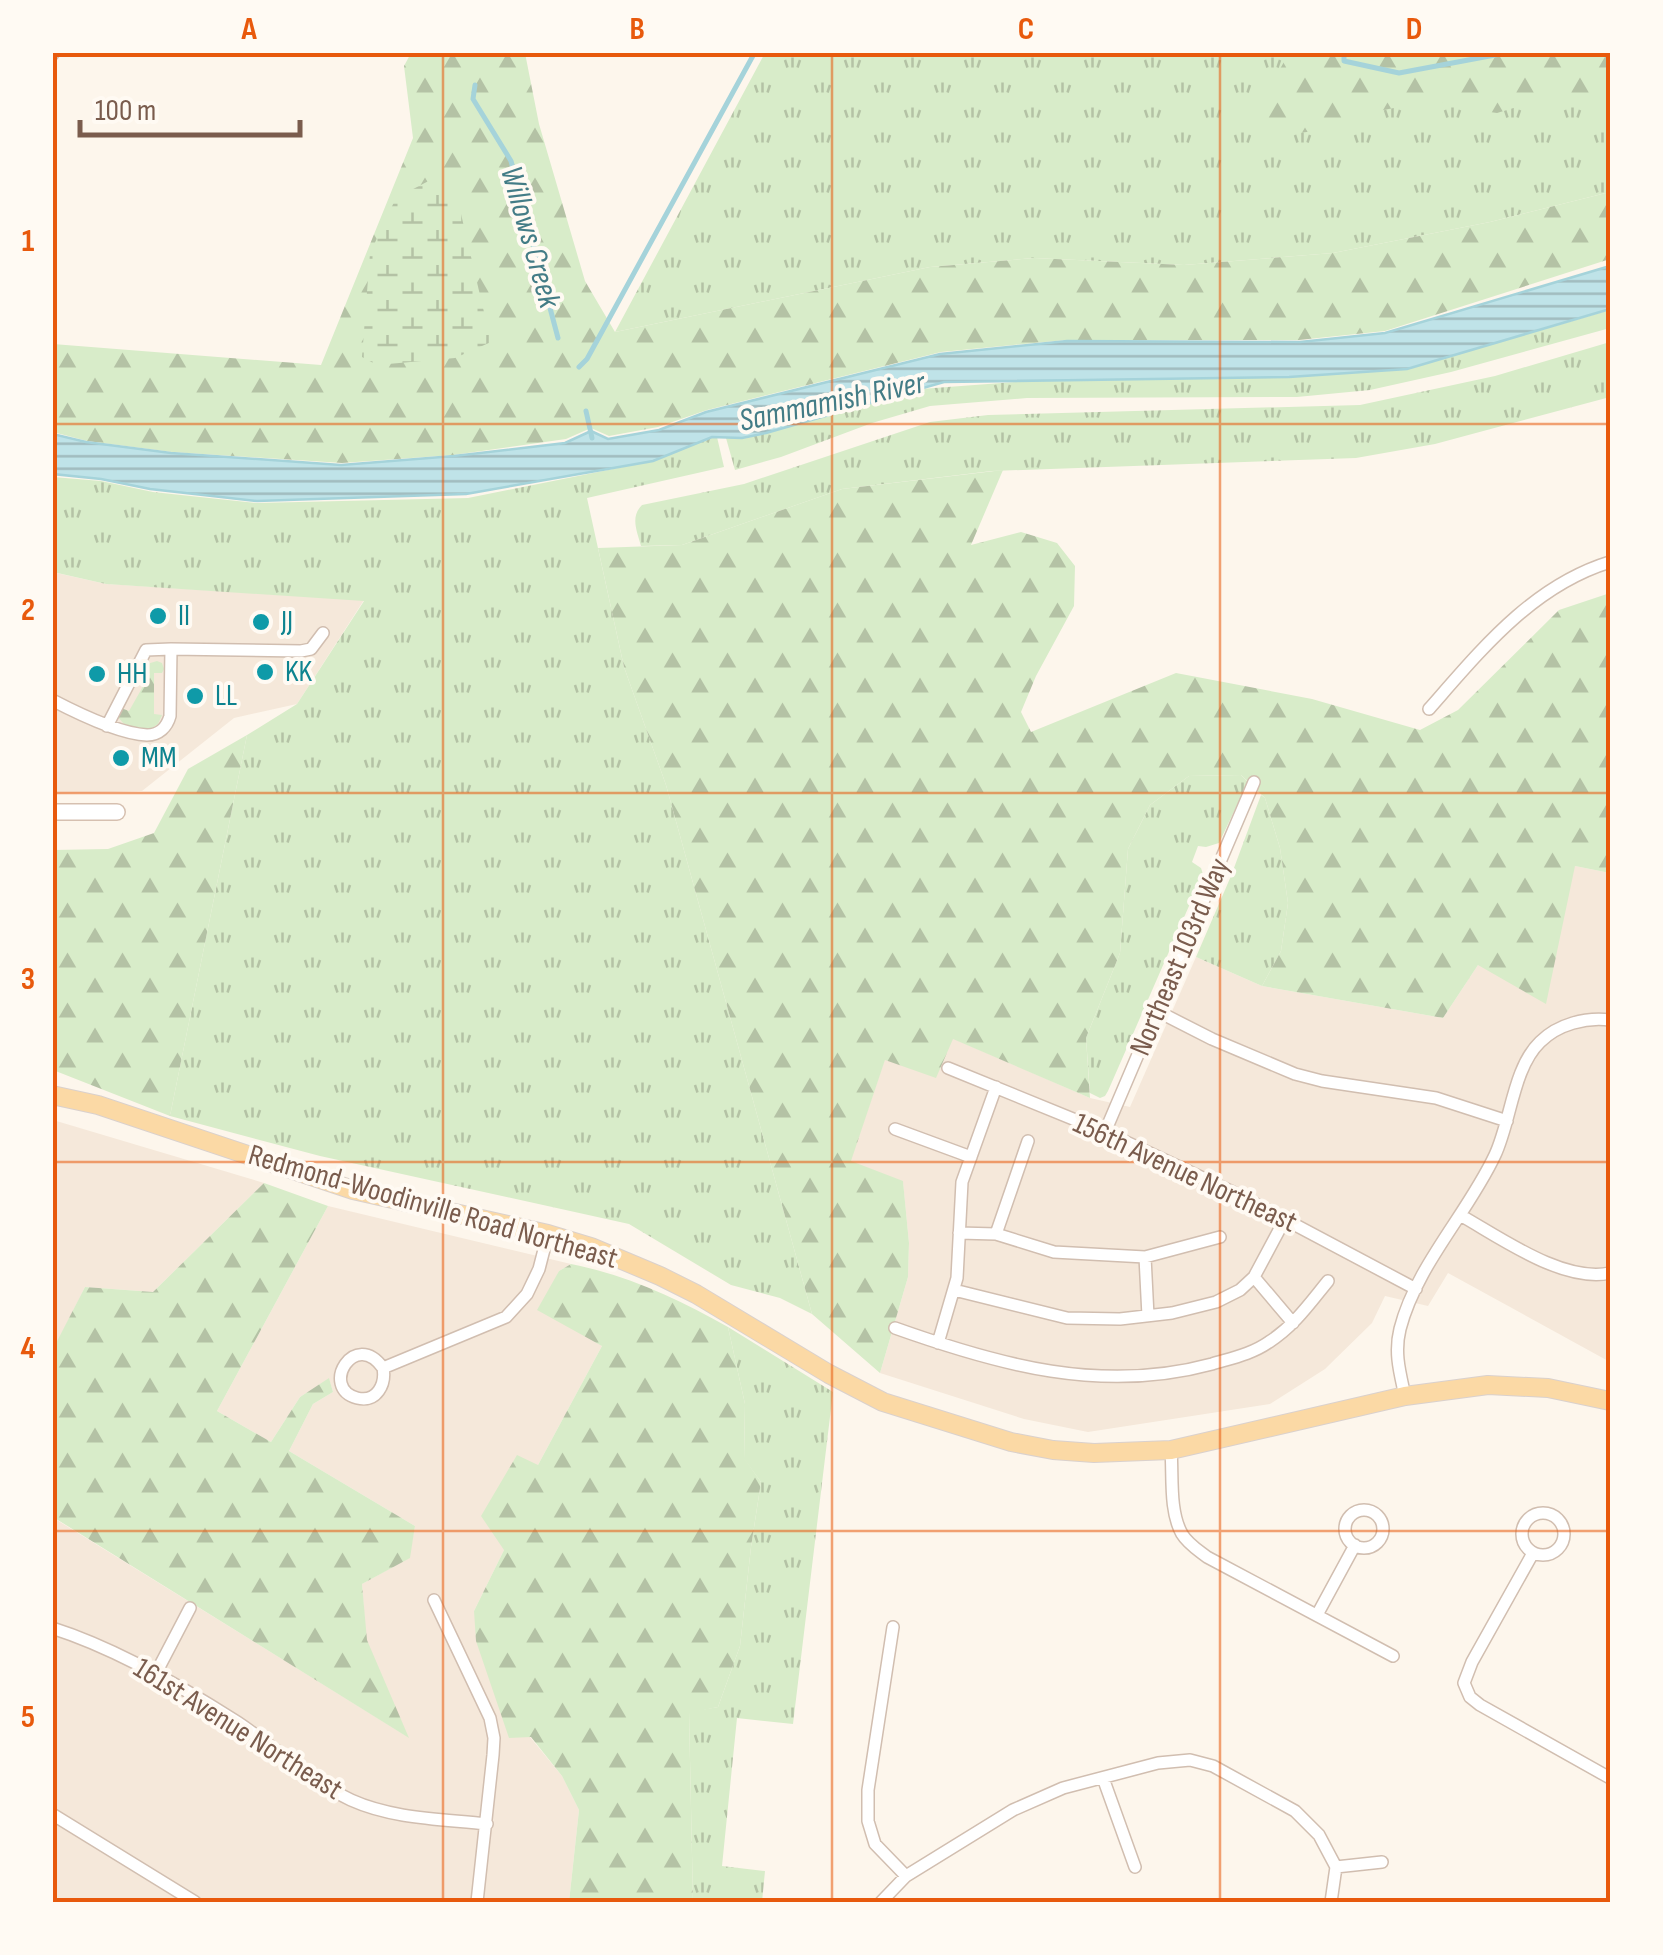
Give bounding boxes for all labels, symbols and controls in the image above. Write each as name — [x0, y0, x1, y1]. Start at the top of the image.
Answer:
text: A — [240, 10, 257, 49]
text: B — [629, 10, 645, 49]
text: C — [1018, 10, 1034, 49]
text: D — [1406, 10, 1422, 49]
scale bar — [80, 75, 300, 137]
text: 100 m — [95, 93, 156, 129]
water label: Willows Creek — [491, 162, 569, 313]
text: 1 — [22, 222, 35, 261]
water label: Sammamish River — [736, 363, 929, 441]
text: 2 — [21, 591, 35, 630]
place label: II — [178, 598, 190, 634]
place label: JJ — [280, 604, 293, 640]
marker: II — [147, 605, 169, 627]
marker: JJ — [250, 611, 272, 633]
place label: KK — [285, 654, 312, 690]
place label: HH — [117, 656, 147, 692]
marker: KK — [254, 661, 276, 683]
marker: HH — [86, 663, 108, 685]
place label: LL — [215, 678, 237, 714]
marker: LL — [184, 685, 206, 707]
place label: MM — [141, 740, 177, 776]
marker: MM — [110, 747, 132, 769]
street label: Northeast 103rd Way — [1122, 853, 1238, 1061]
text: 3 — [21, 960, 35, 999]
street label: 156th Avenue Northeast — [1067, 1105, 1303, 1241]
street label: Redmond-Woodinville Road Northeast — [244, 1137, 622, 1277]
text: 4 — [21, 1329, 36, 1368]
street label: 161st Avenue Northeast — [127, 1650, 349, 1808]
text: 5 — [21, 1698, 35, 1737]

